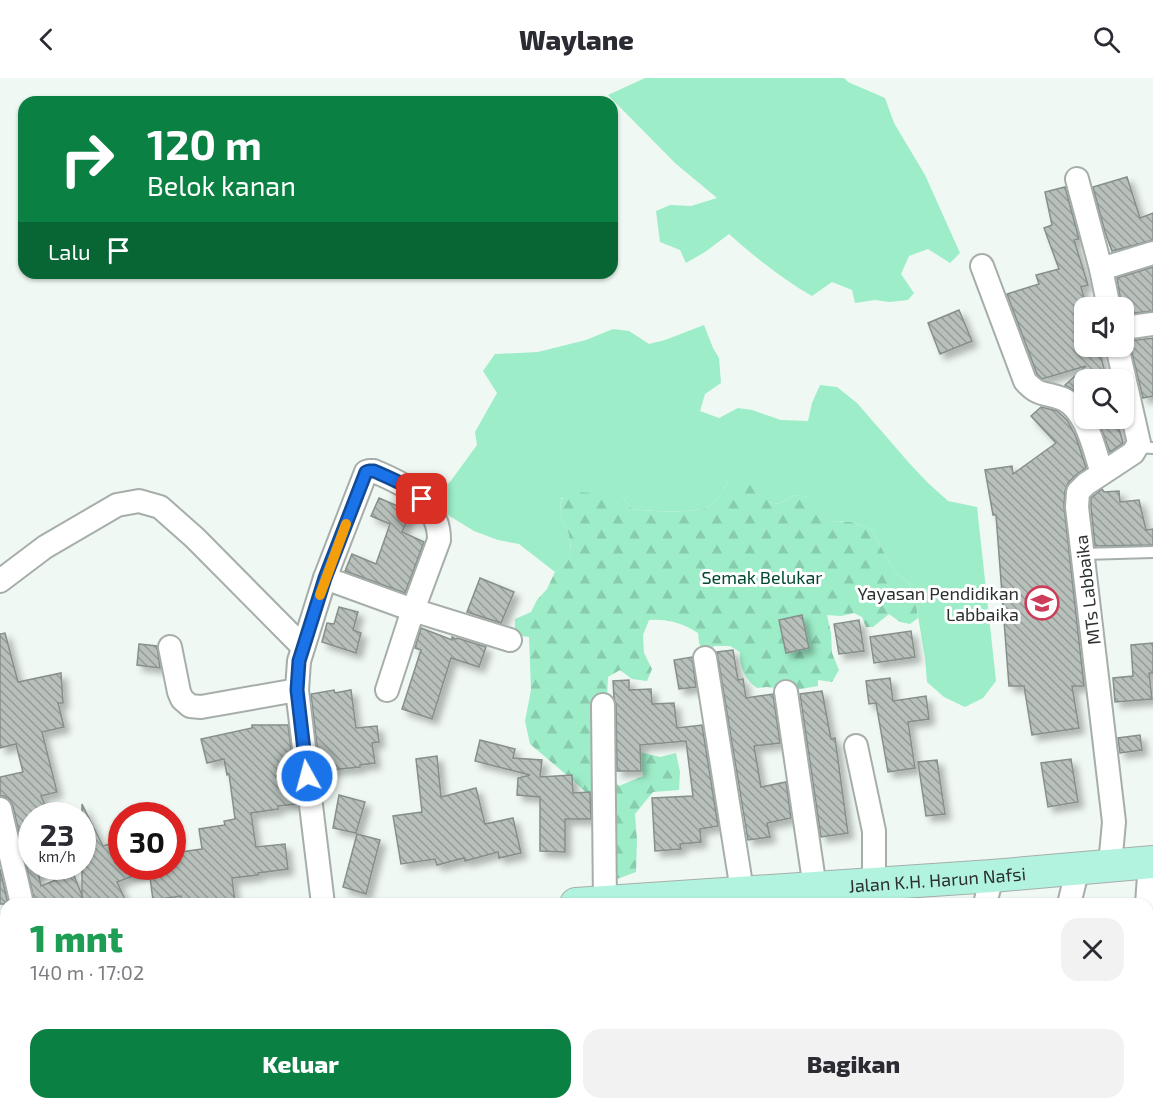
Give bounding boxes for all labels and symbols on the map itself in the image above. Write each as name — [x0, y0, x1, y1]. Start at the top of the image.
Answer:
pin — [396, 473, 447, 524]
street label: MTs Labbaika — [1069, 534, 1105, 646]
park label: Semak Belukar — [701, 566, 823, 588]
place label: Yayasan Pendidikan Labbaika — [857, 582, 1019, 625]
school or university icon: Yayasan Pendidikan Labbaika — [1024, 585, 1060, 621]
position arrow — [275, 744, 339, 808]
speed limit sign: 30 — [108, 802, 186, 880]
street label: Jalan K.H. Harun Nafsi — [848, 862, 1027, 897]

